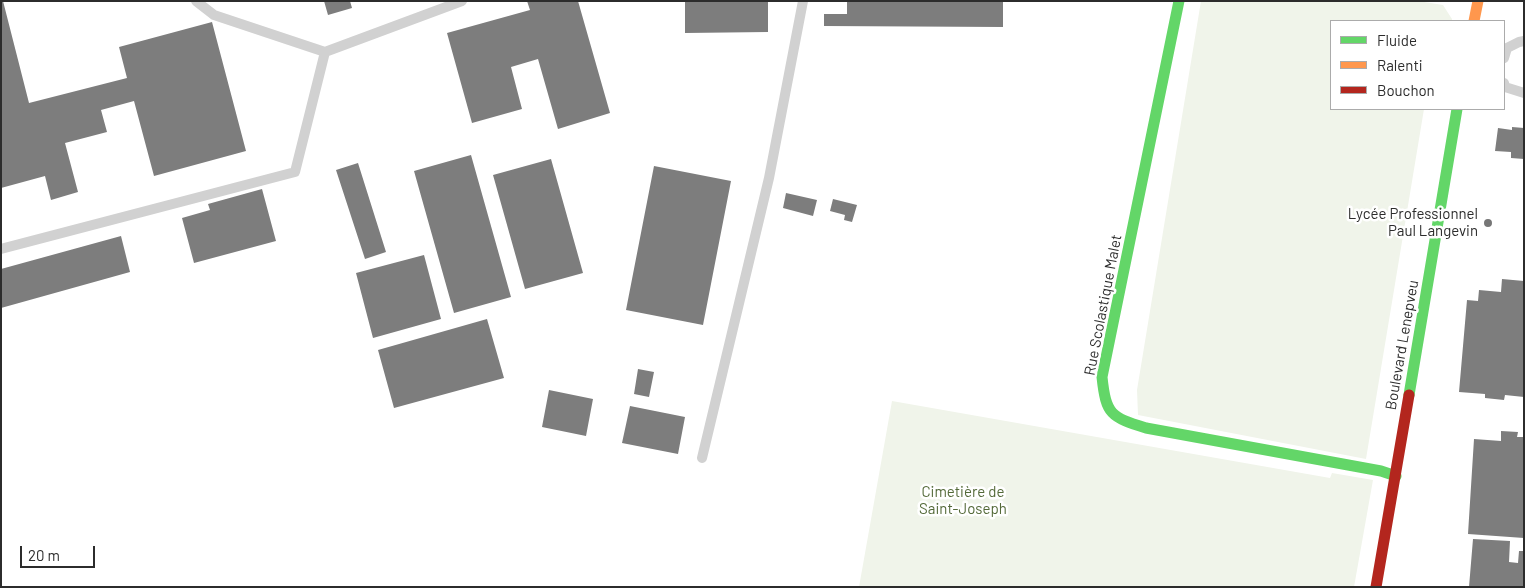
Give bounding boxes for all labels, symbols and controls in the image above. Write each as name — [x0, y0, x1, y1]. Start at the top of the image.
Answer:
legend — [1330, 20, 1505, 110]
text: Fluide — [1377, 31, 1417, 49]
text: Ralenti — [1377, 56, 1423, 74]
text: Bouchon — [1377, 81, 1435, 99]
place label: Lycée Professionnel Paul Langevin — [1348, 205, 1478, 240]
marker: Lycée Professionnel Paul Langevin — [1482, 217, 1494, 229]
street label: Rue Scolastique Malet — [1081, 233, 1125, 377]
street label: Boulevard Lenepveu — [1382, 279, 1422, 411]
park label: Cimetière de Saint-Joseph — [919, 483, 1007, 518]
scale bar — [22, 536, 98, 568]
text: 20 m — [28, 546, 60, 564]

